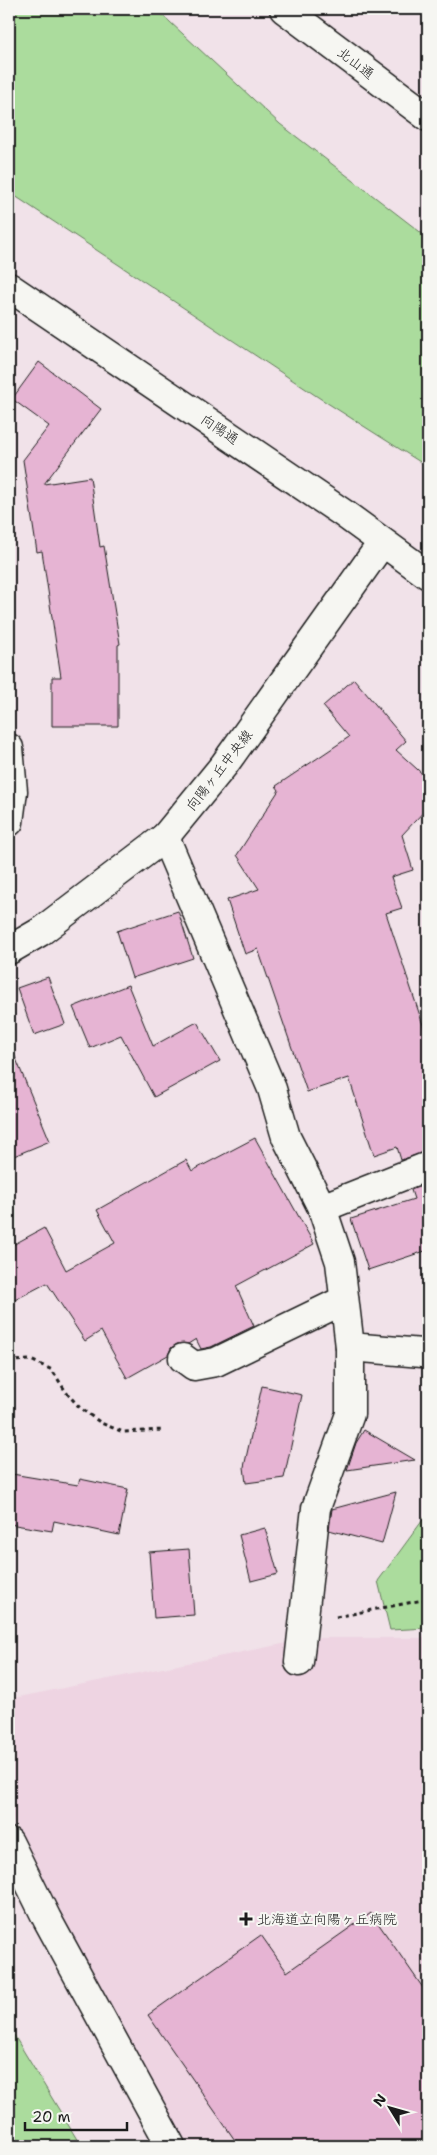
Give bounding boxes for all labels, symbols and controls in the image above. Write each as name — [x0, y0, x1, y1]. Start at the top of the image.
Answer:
street label: 北山通 — [334, 43, 378, 83]
street label: 向陽通 — [198, 410, 242, 448]
street label: 向陽ヶ丘中央線 — [182, 726, 256, 814]
place label: 北海道立向陽ヶ丘病院 — [257, 1910, 397, 1928]
marker: 北海道立向陽ヶ丘病院 — [239, 1912, 253, 1926]
north arrow — [364, 2082, 414, 2132]
text: N — [369, 2090, 390, 2110]
scale bar — [25, 2100, 128, 2132]
text: 20 m — [32, 2107, 71, 2127]

